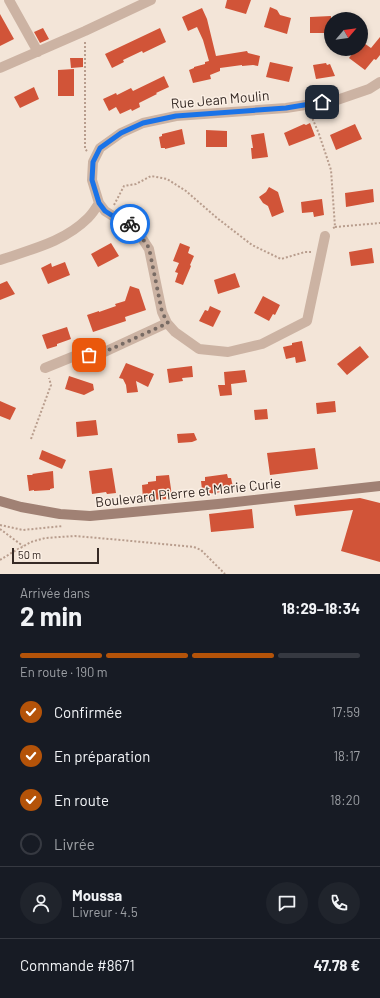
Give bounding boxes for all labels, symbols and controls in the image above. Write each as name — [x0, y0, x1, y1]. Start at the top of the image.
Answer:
north arrow — [324, 12, 368, 56]
map controls — [324, 12, 368, 56]
pin — [305, 85, 339, 119]
street label: Rue Jean Moulin — [170, 86, 270, 112]
icon: home — [311, 91, 333, 113]
courier — [110, 204, 150, 244]
icon: bike — [119, 213, 141, 235]
pin — [72, 338, 106, 372]
icon: bag — [78, 344, 100, 366]
street label: Boulevard Pierre et Marie Curie — [94, 474, 282, 510]
scale bar — [12, 546, 99, 565]
text: 50 m — [18, 548, 41, 561]
text: Arrivée dans — [20, 585, 90, 601]
text: 18:29–18:34 — [282, 599, 360, 617]
text: 2 min — [20, 600, 82, 631]
text: En route · 190 m — [20, 664, 108, 680]
icon: check — [20, 701, 42, 723]
text: Confirmée — [54, 703, 122, 721]
text: 17:59 — [331, 704, 360, 720]
icon: check — [20, 745, 42, 767]
text: En préparation — [54, 747, 150, 765]
text: 18:17 — [334, 748, 360, 764]
icon: check — [20, 789, 42, 811]
text: En route — [54, 791, 109, 809]
text: 18:20 — [330, 792, 360, 808]
text: Livrée — [54, 835, 95, 853]
button: person — [20, 882, 62, 924]
button: chat — [266, 882, 308, 924]
button: phone — [318, 882, 360, 924]
text: Moussa — [72, 886, 122, 904]
text: Livreur · 4.5 — [72, 904, 138, 920]
text: Commande #8671 — [20, 956, 135, 974]
text: 47.78 € — [313, 956, 360, 974]

